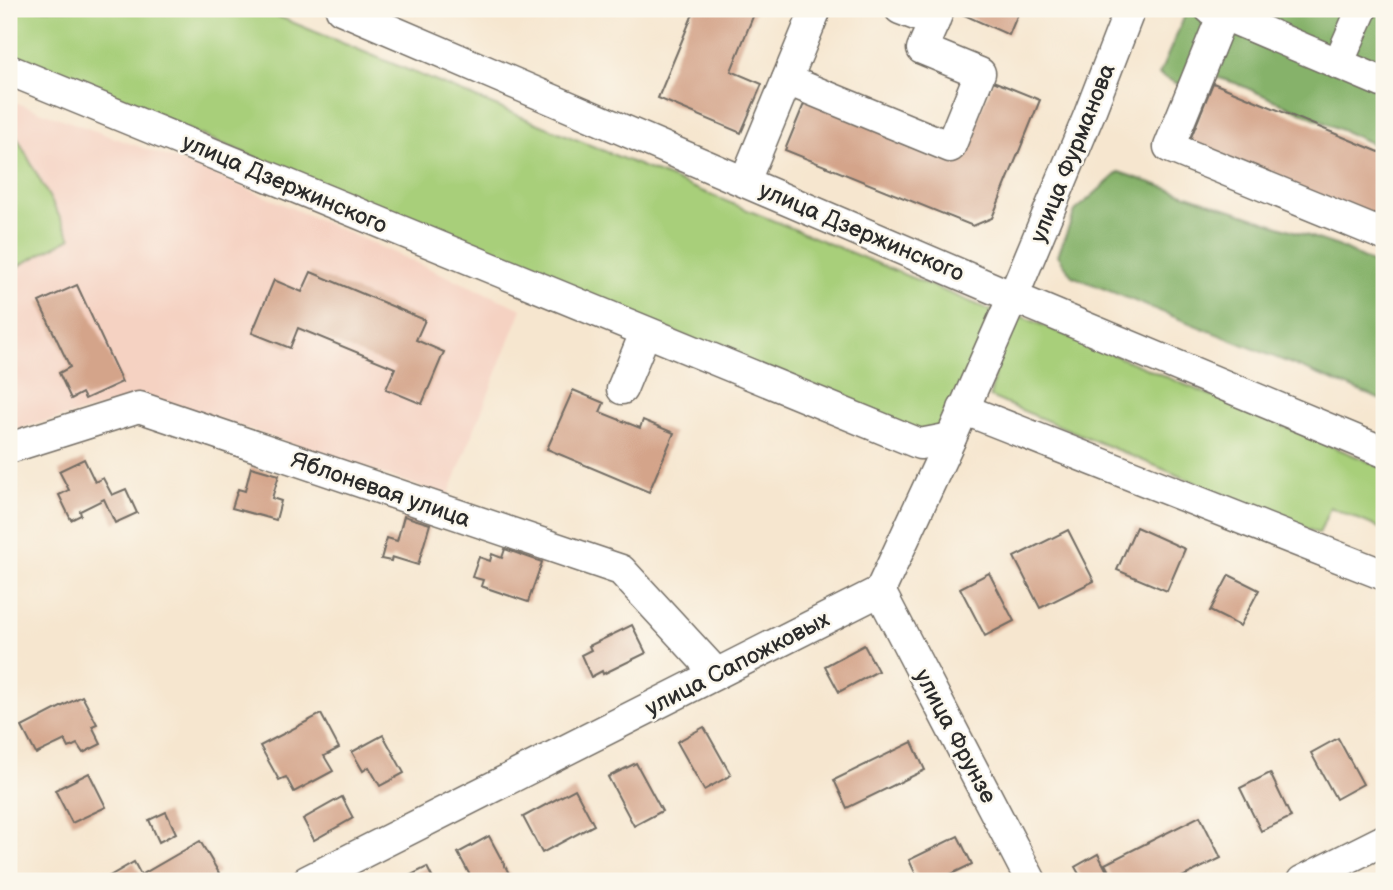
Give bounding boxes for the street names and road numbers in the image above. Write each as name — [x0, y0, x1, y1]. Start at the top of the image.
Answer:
street label: улица Фурманова — [1024, 59, 1122, 247]
street label: улица Дзержинского — [178, 128, 391, 240]
street label: улица Дзержинского — [755, 176, 968, 288]
street label: Яблоневая улица — [287, 446, 474, 534]
street label: улица Сапожковых — [641, 605, 834, 722]
street label: улица Фрунзе — [908, 665, 1002, 809]

